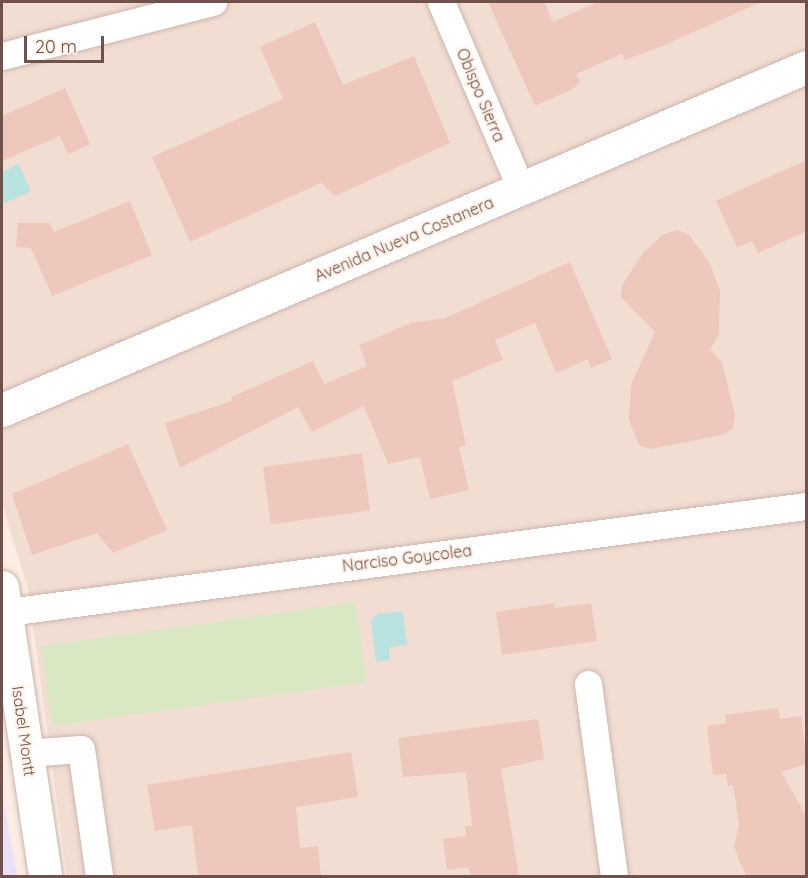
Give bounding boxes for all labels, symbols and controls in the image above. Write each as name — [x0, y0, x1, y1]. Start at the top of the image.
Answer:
scale bar — [27, 24, 106, 62]
text: 20 m — [35, 35, 77, 58]
street label: Obispo Sierra — [453, 45, 509, 145]
street label: Avenida Nueva Costanera — [312, 193, 496, 285]
street label: Narciso Goycolea — [341, 541, 473, 575]
street label: Isabel Montt — [8, 685, 40, 777]

